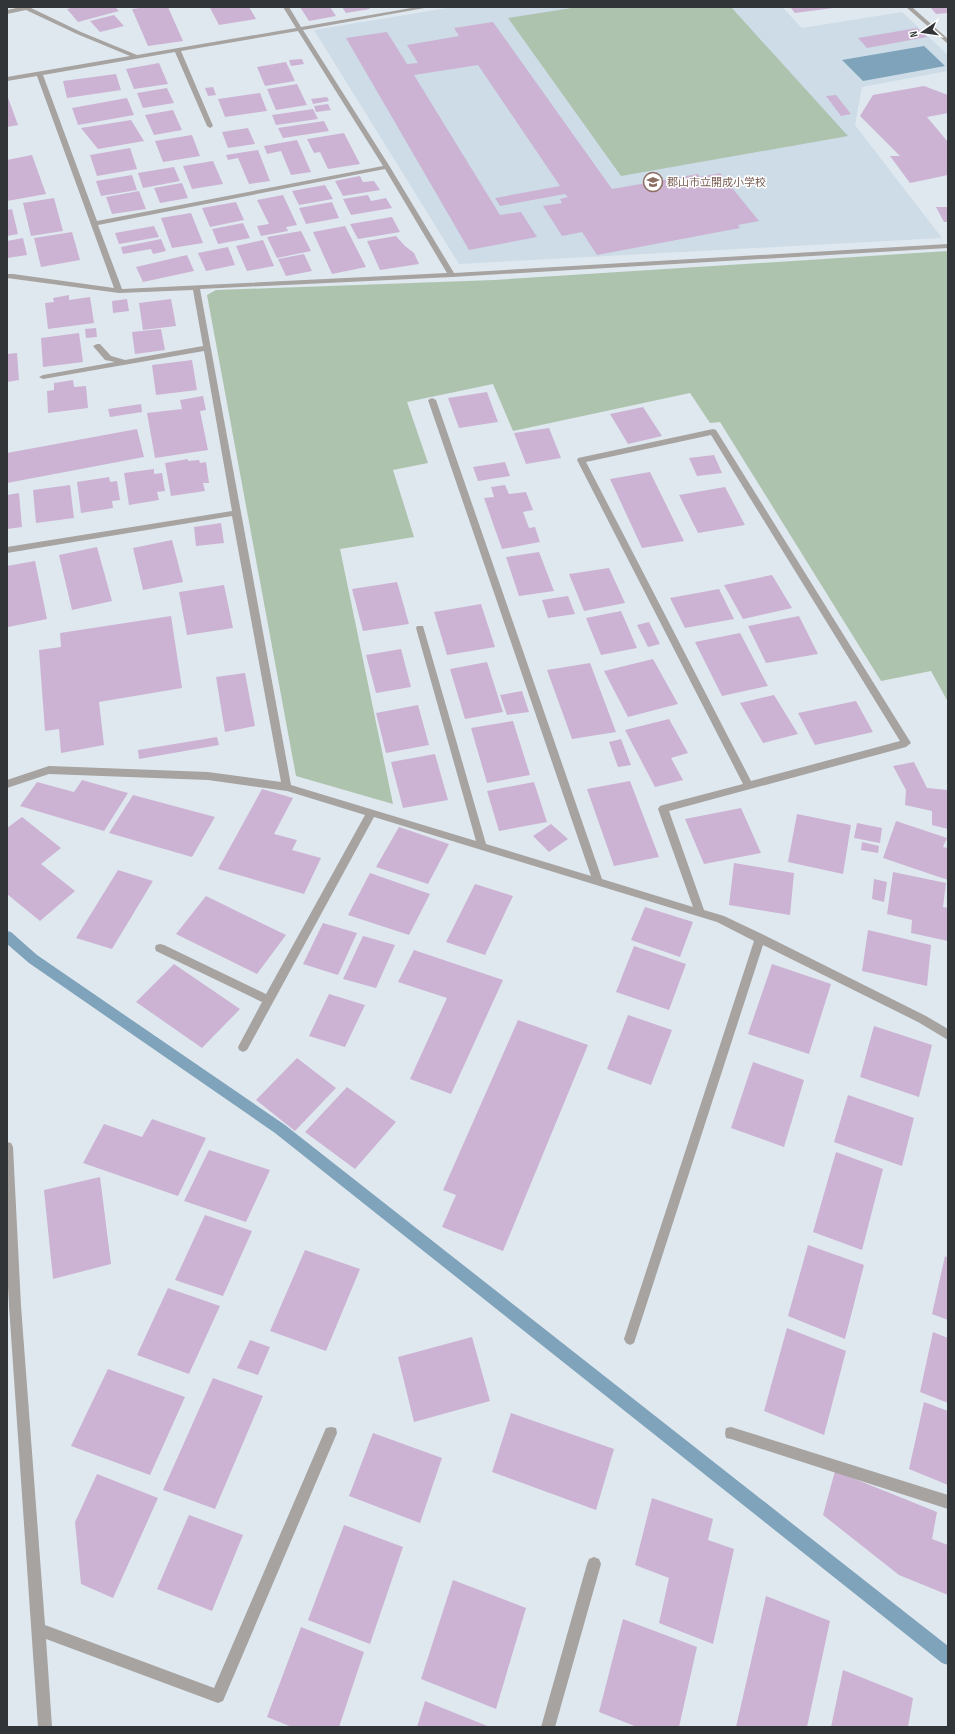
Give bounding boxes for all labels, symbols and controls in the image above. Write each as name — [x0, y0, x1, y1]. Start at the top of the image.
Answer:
north arrow — [903, 12, 943, 52]
text: N — [907, 30, 921, 38]
school or university icon: 郡山市立開成小学校 — [642, 171, 664, 193]
place label: 郡山市立開成小学校 — [667, 176, 766, 189]

